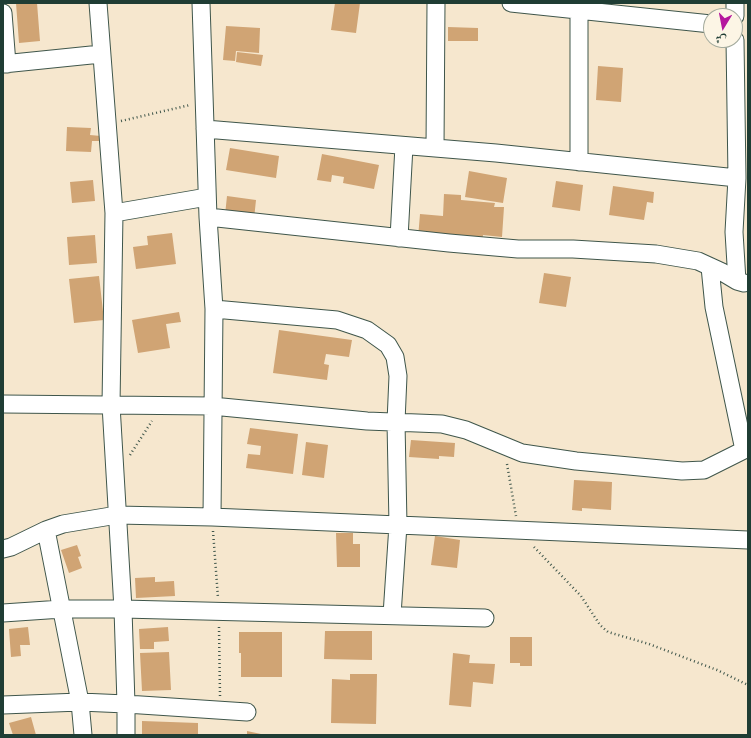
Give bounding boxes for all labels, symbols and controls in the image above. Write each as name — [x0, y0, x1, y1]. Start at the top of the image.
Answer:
north arrow — [703, 8, 743, 48]
text: ش — [715, 31, 728, 47]

